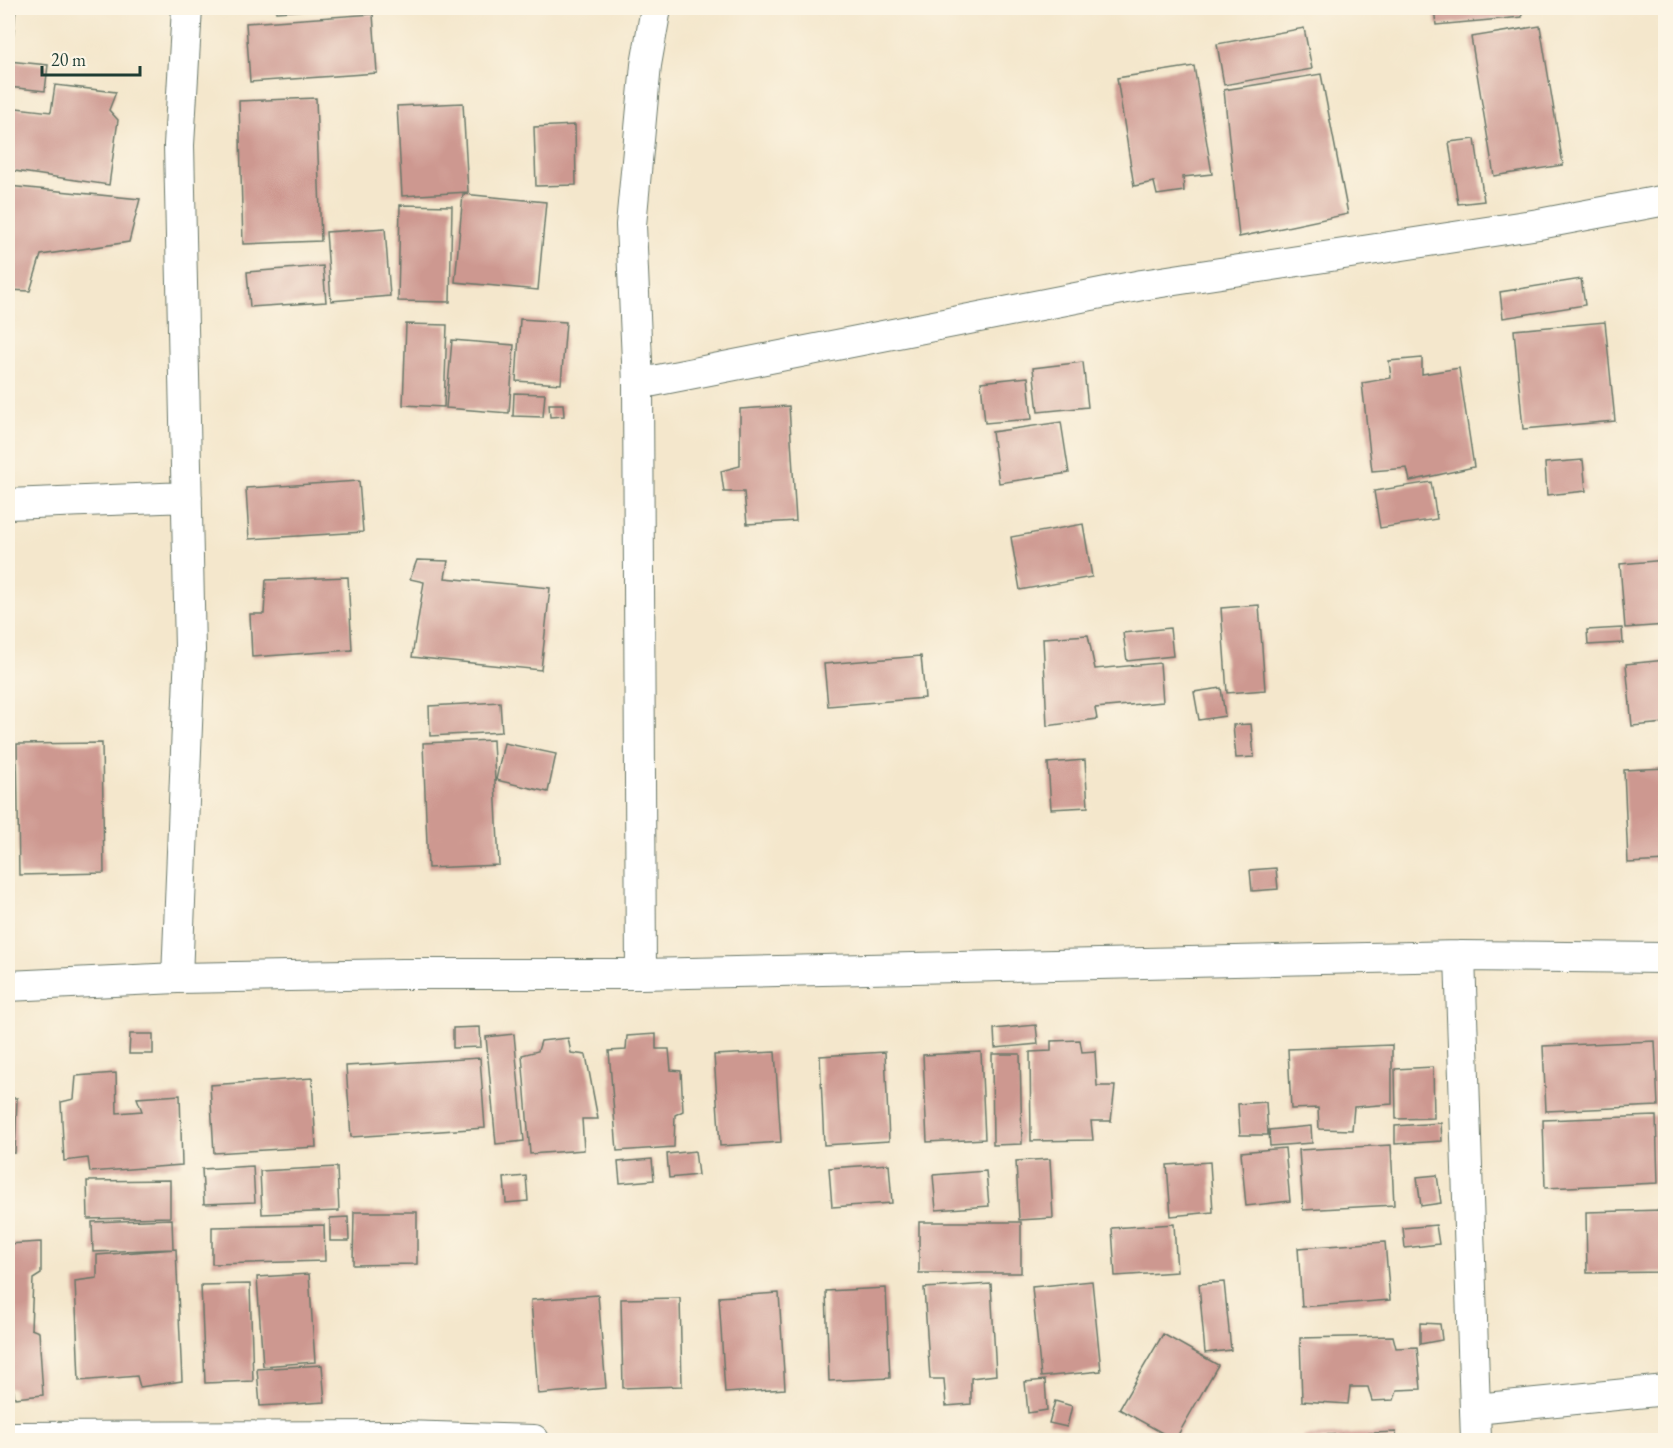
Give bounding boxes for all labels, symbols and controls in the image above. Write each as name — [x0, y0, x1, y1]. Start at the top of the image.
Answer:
scale bar — [42, 39, 140, 77]
text: 20 m — [51, 48, 86, 71]

